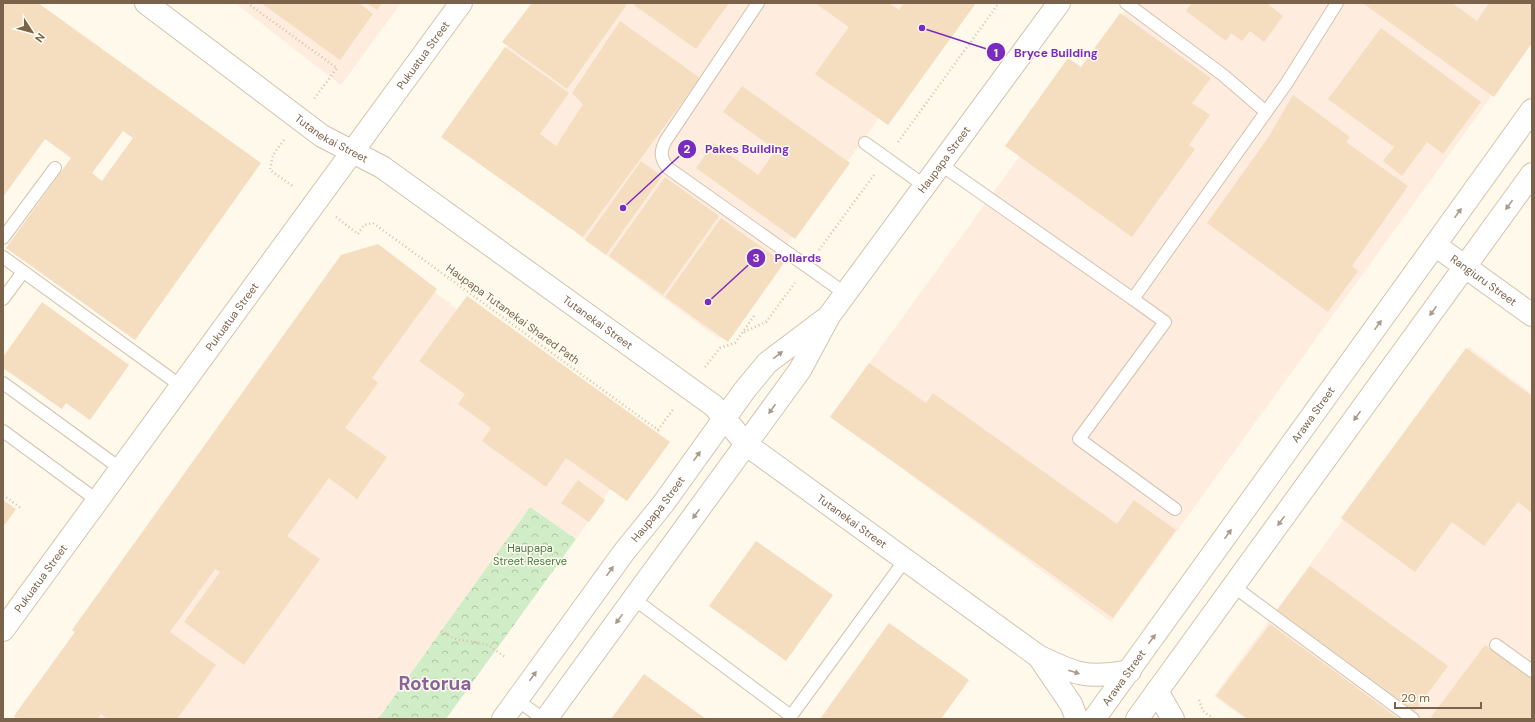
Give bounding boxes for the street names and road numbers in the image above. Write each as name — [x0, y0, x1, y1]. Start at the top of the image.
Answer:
street label: Pukuatua Street — [393, 18, 453, 92]
street label: Tutanekai Street — [292, 111, 370, 166]
street label: Haupapa Street — [915, 123, 973, 196]
street label: Rangiuru Street — [1448, 252, 1520, 309]
street label: Haupapa Tutanekai Shared Path — [444, 261, 582, 367]
street label: Pukuatua Street — [202, 280, 261, 354]
street label: Tutanekai Street — [560, 292, 636, 352]
street label: Arawa Street — [1288, 384, 1338, 445]
street label: Haupapa Street — [628, 473, 688, 545]
street label: Tutanekai Street — [814, 491, 890, 551]
street label: Pukuatua Street — [11, 541, 70, 615]
street label: Arawa Street — [1099, 647, 1149, 708]

